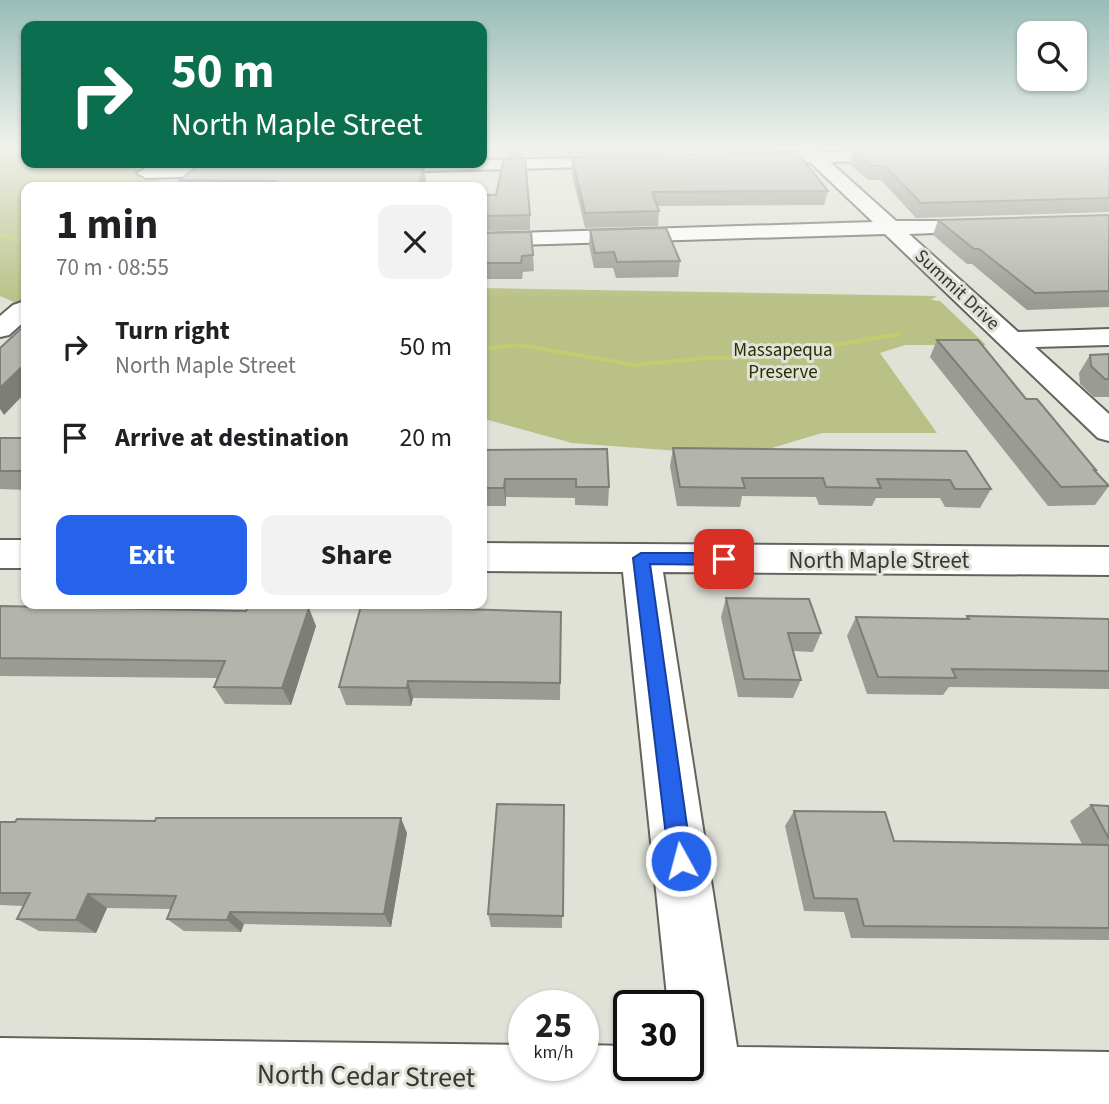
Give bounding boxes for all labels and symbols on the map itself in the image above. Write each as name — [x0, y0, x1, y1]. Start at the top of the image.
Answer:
street label: Summit Drive — [908, 243, 1006, 337]
park label: Massapequa Preserve — [733, 337, 833, 386]
pin — [694, 529, 754, 589]
street label: North Maple Street — [789, 544, 970, 577]
position arrow — [644, 824, 718, 898]
speed limit sign: 30 — [613, 990, 704, 1081]
street label: North Cedar Street — [257, 1054, 476, 1098]

